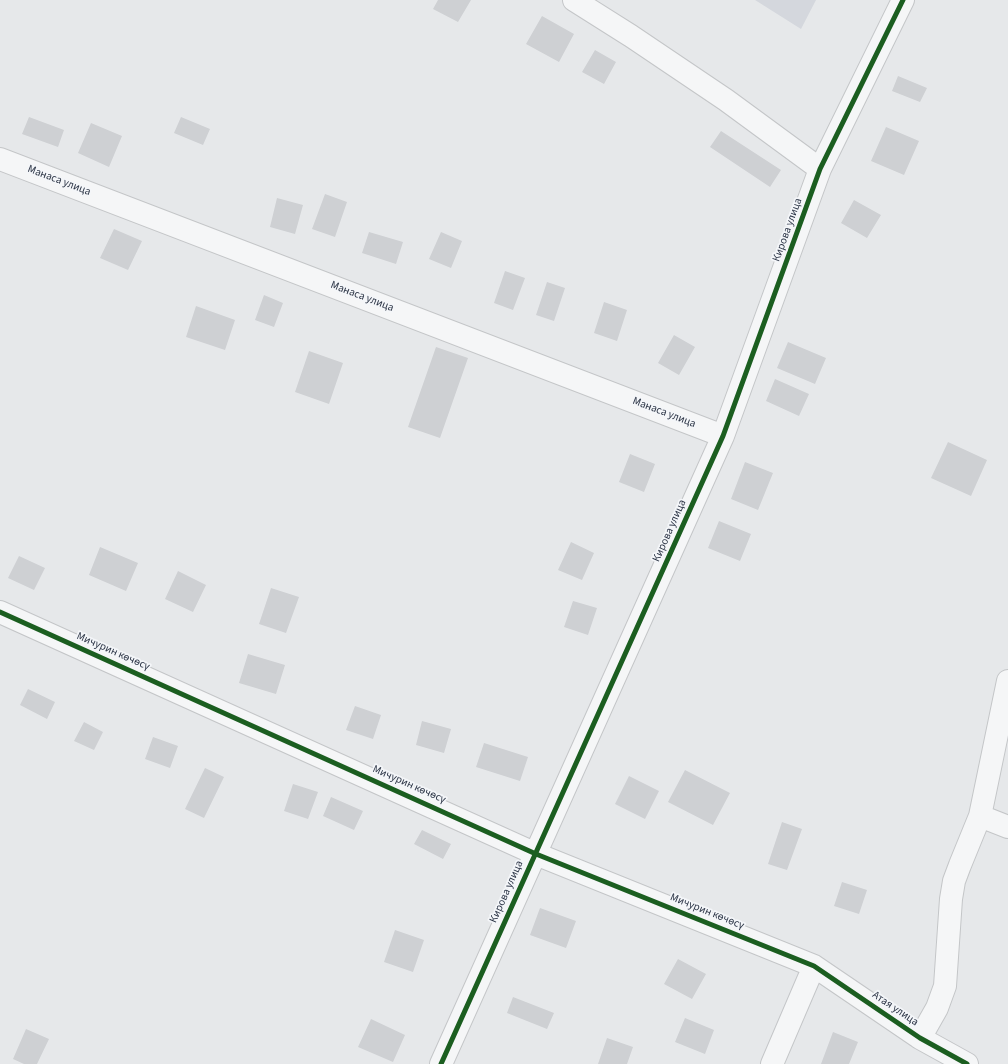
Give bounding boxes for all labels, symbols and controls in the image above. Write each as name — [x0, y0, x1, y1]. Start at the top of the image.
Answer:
street label: Манаса улица — [25, 163, 93, 199]
street label: Кирова улица — [770, 196, 806, 264]
street label: Манаса улица — [328, 279, 396, 315]
street label: Манаса улица — [630, 395, 698, 431]
street label: Кирова улица — [650, 498, 690, 564]
street label: Мичурин көчөсү — [74, 630, 152, 674]
street label: Мичурин көчөсү — [370, 763, 448, 807]
street label: Кирова улица — [487, 859, 527, 925]
street label: Мичурин көчөсү — [668, 891, 746, 933]
street label: Атая улица — [869, 989, 921, 1029]

